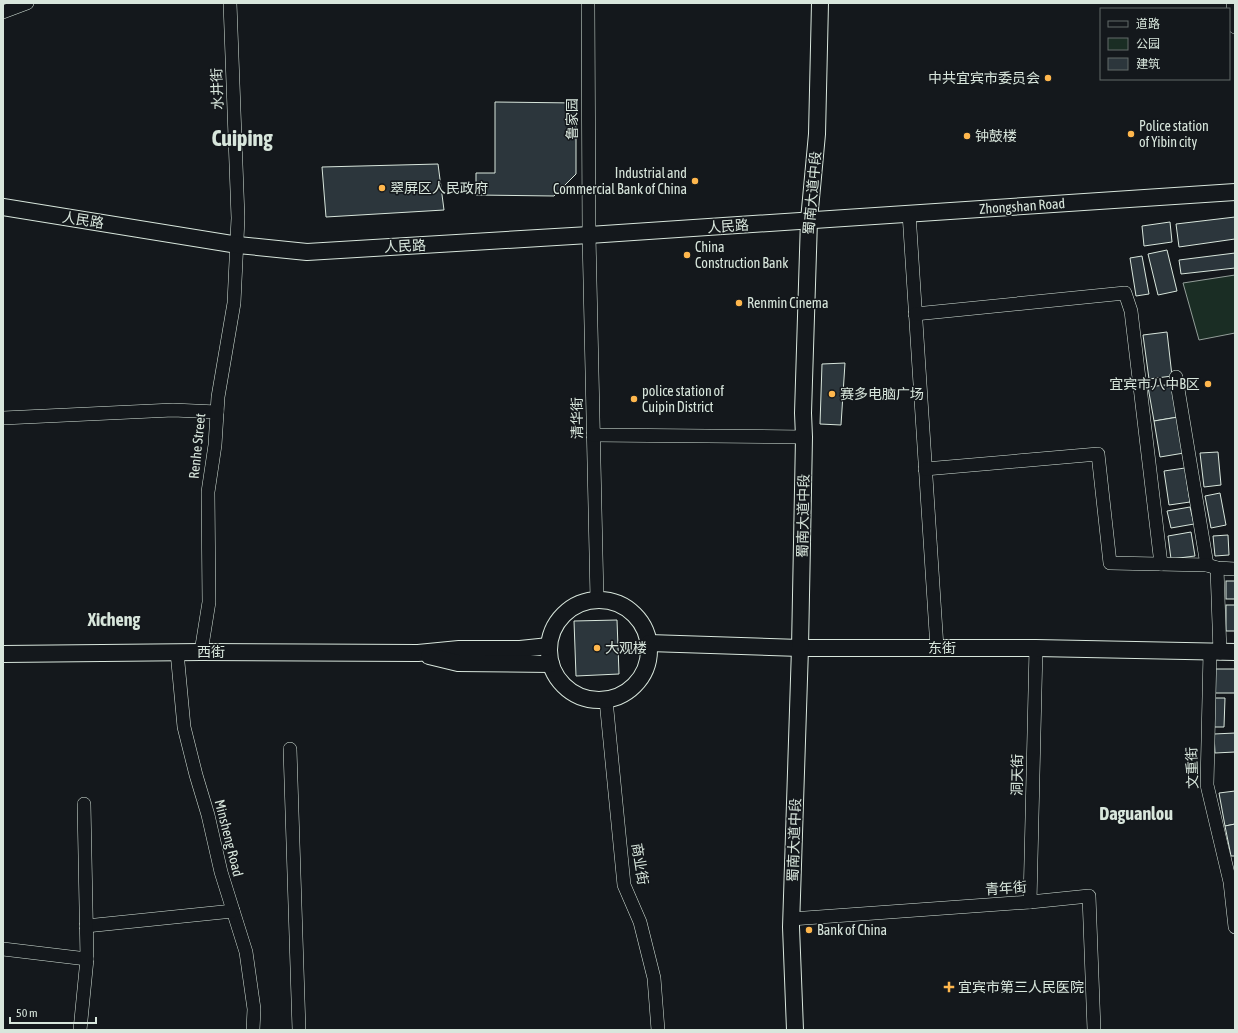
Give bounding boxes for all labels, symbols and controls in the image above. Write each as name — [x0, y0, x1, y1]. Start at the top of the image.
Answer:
legend — [1100, 8, 1230, 80]
text: 道路 — [1136, 17, 1160, 31]
text: 公园 — [1136, 37, 1160, 51]
text: 建筑 — [1136, 57, 1160, 71]
street label: 水井街 — [208, 68, 226, 110]
place label: 中共宜宾市委员会 — [928, 70, 1040, 86]
marker: 中共宜宾市委员会 — [1043, 73, 1053, 83]
street label: 鲁家园 — [564, 98, 580, 140]
place label: Police station of Yibin city — [1139, 118, 1209, 150]
district label: Cuiping — [211, 125, 273, 151]
place label: 钟鼓楼 — [975, 128, 1017, 144]
marker: Police station of Yibin city — [1126, 129, 1136, 139]
marker: 钟鼓楼 — [962, 131, 972, 141]
street label: 蜀南大道中段 — [800, 150, 824, 236]
place label: Industrial and Commercial Bank of China — [553, 165, 687, 197]
marker: Industrial and Commercial Bank of China — [690, 176, 700, 186]
place label: 翠屏区人民政府 — [390, 180, 488, 196]
marker: 翠屏区人民政府 — [377, 183, 387, 193]
street label: Zhongshan Road — [978, 195, 1066, 217]
street label: 人民路 — [61, 209, 105, 231]
street label: 人民路 — [706, 217, 750, 235]
street label: 人民路 — [384, 237, 426, 255]
place label: China Construction Bank — [695, 239, 788, 271]
marker: China Construction Bank — [682, 250, 692, 260]
place label: Renmin Cinema — [747, 295, 828, 311]
marker: Renmin Cinema — [734, 298, 744, 308]
place label: 宜宾市八中B区 — [1109, 376, 1200, 392]
marker: 宜宾市八中B区 — [1203, 379, 1213, 389]
place label: police station of Cuipin District — [642, 383, 724, 415]
place label: 赛多电脑广场 — [840, 386, 924, 402]
marker: 赛多电脑广场 — [827, 389, 837, 399]
marker: police station of Cuipin District — [629, 394, 639, 404]
street label: 清华街 — [569, 397, 585, 439]
street label: Renhe Street — [186, 412, 208, 480]
street label: 蜀南大道中段 — [794, 474, 812, 558]
district label: Xicheng — [87, 609, 140, 630]
place label: 大观楼 — [605, 640, 647, 656]
street label: 东街 — [928, 640, 956, 656]
marker: 大观楼 — [592, 643, 602, 653]
street label: 西街 — [197, 644, 225, 660]
street label: 文重街 — [1183, 747, 1201, 789]
street label: 洞天街 — [1009, 754, 1025, 796]
street label: Minsheng Road — [212, 798, 246, 878]
street label: 蜀南大道中段 — [785, 798, 803, 882]
district label: Daguanlou — [1099, 803, 1173, 824]
street label: 商业街 — [629, 842, 651, 886]
street label: 青年街 — [984, 879, 1028, 897]
place label: Bank of China — [817, 922, 887, 938]
marker: Bank of China — [804, 925, 814, 935]
place label: 宜宾市第三人民医院 — [958, 979, 1084, 995]
marker: 宜宾市第三人民医院 — [943, 981, 955, 993]
scale bar — [10, 999, 96, 1025]
text: 50 m — [16, 1006, 38, 1020]

